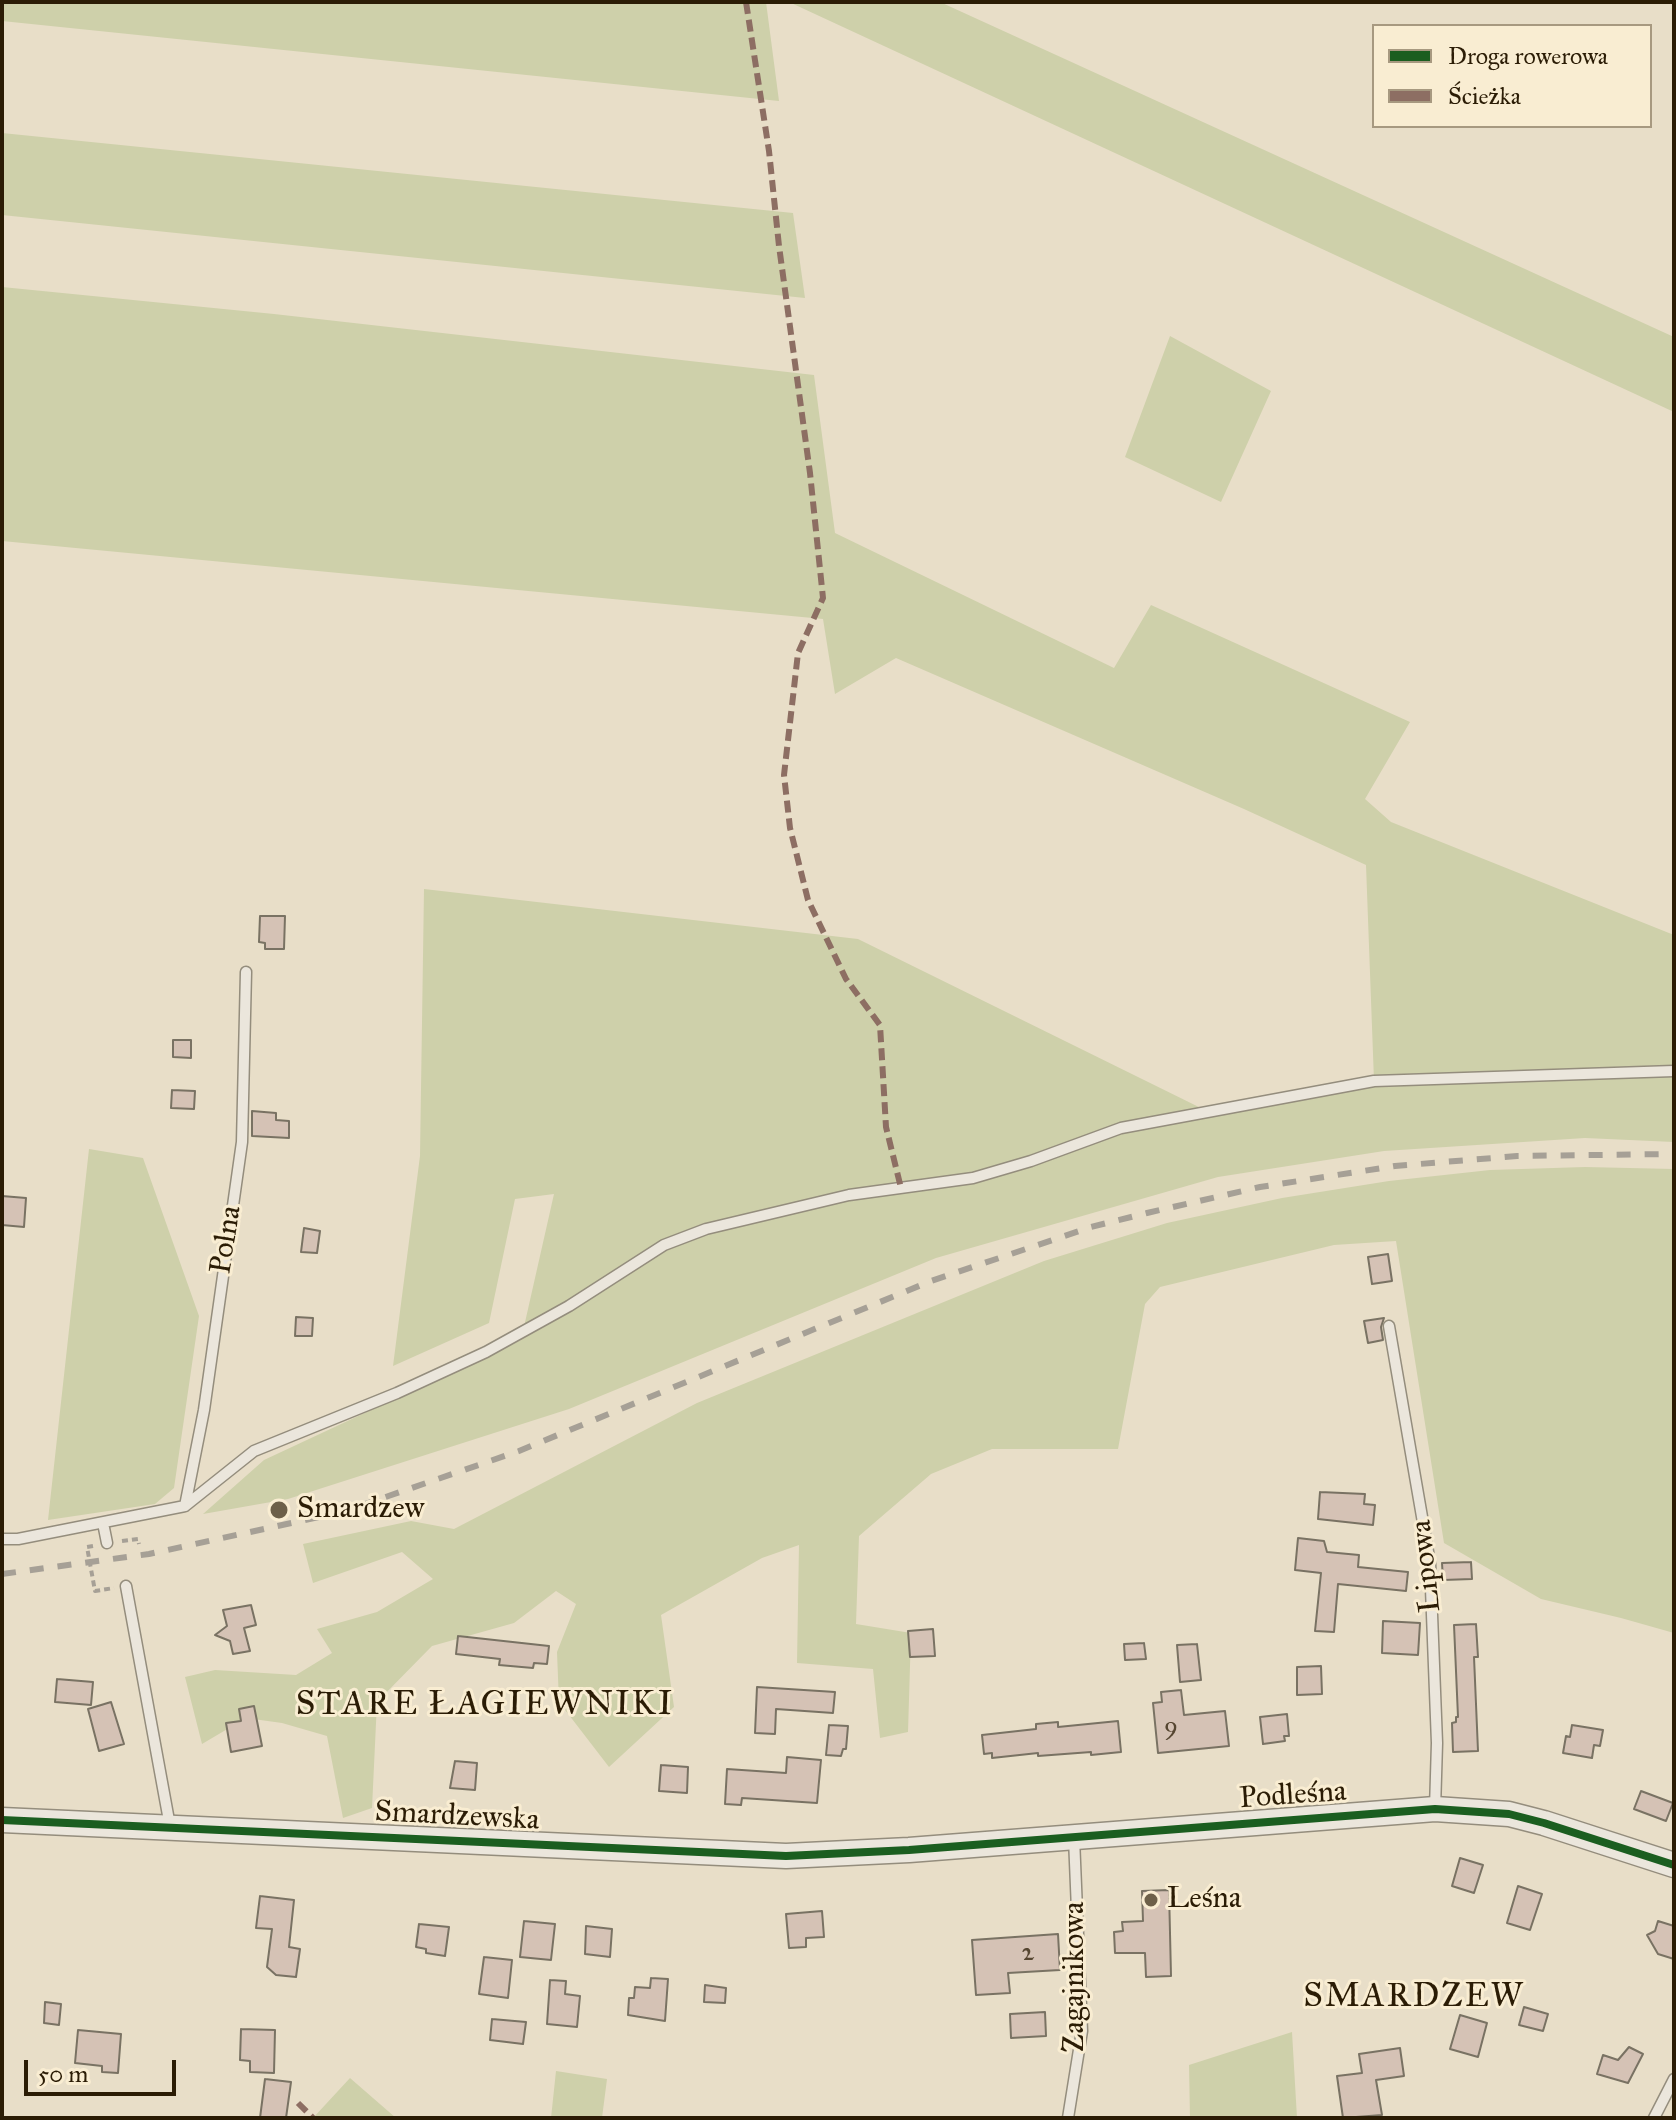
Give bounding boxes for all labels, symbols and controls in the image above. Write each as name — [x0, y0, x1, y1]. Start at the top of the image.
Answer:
legend — [1372, 24, 1652, 128]
text: Droga rowerowa — [1448, 41, 1608, 71]
text: Ścieżka — [1448, 81, 1521, 111]
street label: Polna — [204, 1203, 250, 1277]
place label: Smardzew — [297, 1492, 424, 1528]
marker: Smardzew — [268, 1499, 290, 1521]
street label: Lipowa — [1404, 1518, 1450, 1614]
district label: STARE ŁAGIEWNIKI — [296, 1686, 674, 1726]
house number: 9 — [1164, 1712, 1178, 1744]
street label: Podleśna — [1238, 1774, 1348, 1818]
street label: Smardzewska — [374, 1795, 540, 1839]
place label: Leśna — [1167, 1882, 1242, 1918]
marker: Leśna — [1142, 1891, 1160, 1909]
street label: Zagajnikowa — [1058, 1902, 1094, 2052]
house number: 2 — [1022, 1938, 1034, 1970]
district label: SMARDZEW — [1303, 1978, 1525, 2018]
scale bar — [28, 2044, 180, 2094]
text: 50 m — [38, 2059, 88, 2089]

